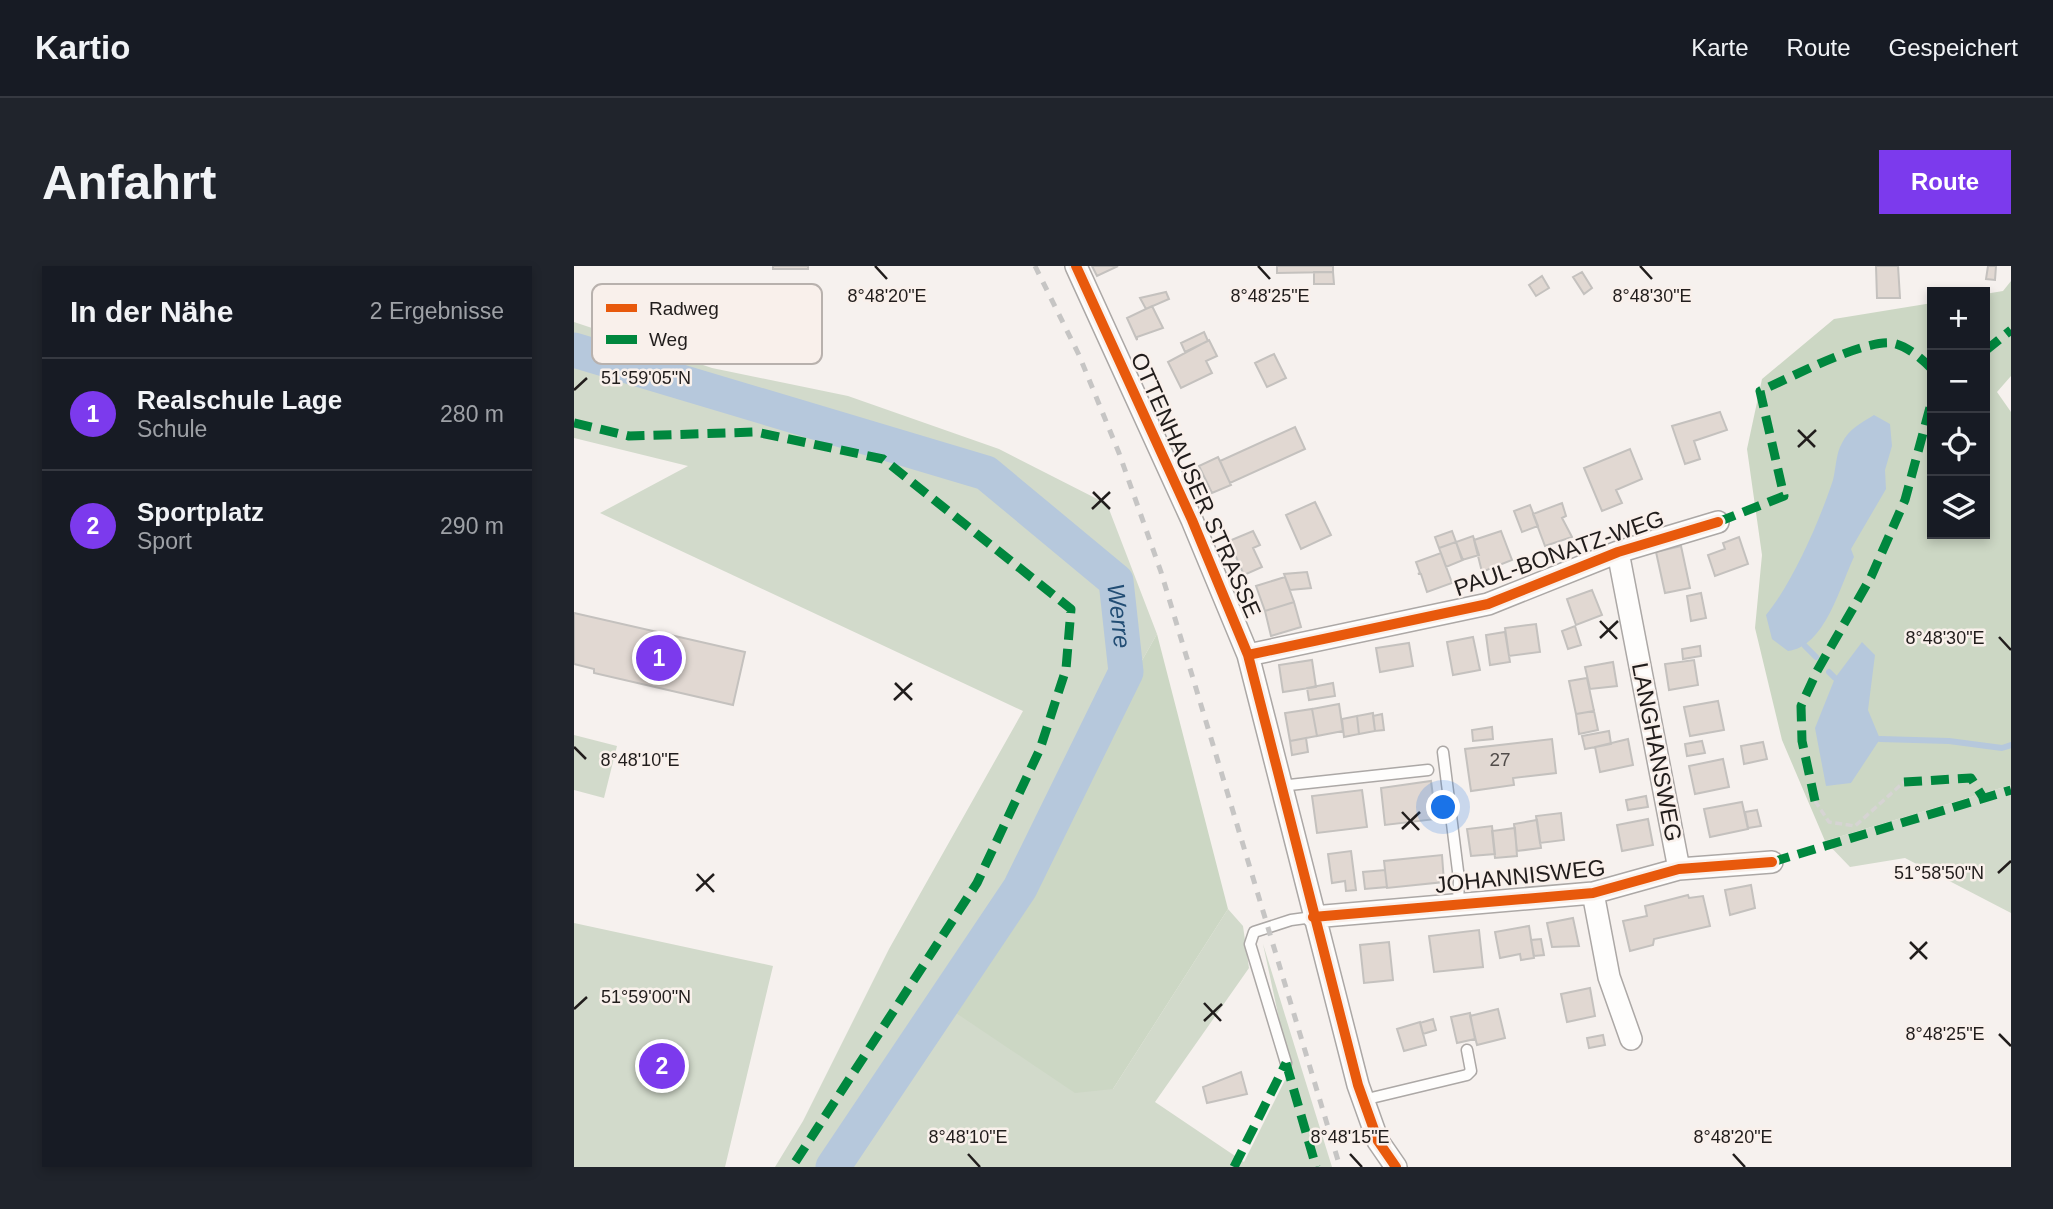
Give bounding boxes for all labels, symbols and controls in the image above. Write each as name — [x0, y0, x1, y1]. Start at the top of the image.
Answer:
text: Kartio — [35, 29, 130, 66]
text: Karte — [1691, 34, 1749, 61]
text: Route — [1787, 34, 1851, 61]
text: Gespeichert — [1889, 34, 2018, 61]
button: Route — [1879, 150, 2011, 214]
text: Anfahrt — [42, 155, 216, 209]
legend — [592, 284, 822, 364]
text: 8°48'20"E — [847, 286, 927, 306]
text: 8°48'25"E — [1230, 286, 1310, 306]
text: 8°48'30"E — [1612, 286, 1692, 306]
map controls — [1927, 287, 1990, 539]
button: + — [1927, 287, 1990, 350]
text: In der Nähe — [70, 295, 233, 328]
text: 2 Ergebnisse — [370, 298, 504, 324]
text: Radweg — [649, 298, 719, 319]
text: Weg — [649, 329, 688, 350]
street label: OTTENHAUSER STRASSE — [1126, 348, 1266, 622]
button: − — [1927, 350, 1990, 413]
text: 51°59'05"N — [601, 368, 691, 388]
text: Realschule Lage — [137, 385, 342, 415]
text: 1 — [87, 401, 99, 427]
text: 280 m — [440, 401, 504, 427]
button: locate — [1927, 413, 1990, 476]
text: Schule — [137, 416, 207, 442]
button: layers — [1927, 476, 1990, 539]
text: Sportplatz — [137, 497, 264, 527]
street label: PAUL-BONATZ-WEG — [1451, 505, 1667, 601]
text: 2 — [87, 513, 99, 539]
text: 290 m — [440, 513, 504, 539]
text: Sport — [137, 528, 192, 554]
water label: Werre — [1103, 582, 1137, 650]
text: 8°48'30"E — [1905, 628, 1985, 648]
pin: 1 — [636, 632, 682, 684]
street label: LANGHANSWEG — [1627, 660, 1687, 844]
house number: 27 — [1489, 749, 1511, 770]
text: 8°48'10"E — [600, 750, 680, 770]
your location — [1426, 790, 1460, 824]
street label: JOHANNISWEG — [1433, 854, 1607, 898]
text: 51°58'50"N — [1894, 863, 1984, 883]
text: 51°59'00"N — [601, 987, 691, 1007]
text: 8°48'25"E — [1905, 1024, 1985, 1044]
pin: 2 — [639, 1040, 685, 1092]
text: 8°48'10"E — [928, 1127, 1008, 1147]
text: 8°48'15"E — [1310, 1127, 1390, 1147]
text: 8°48'20"E — [1693, 1127, 1773, 1147]

